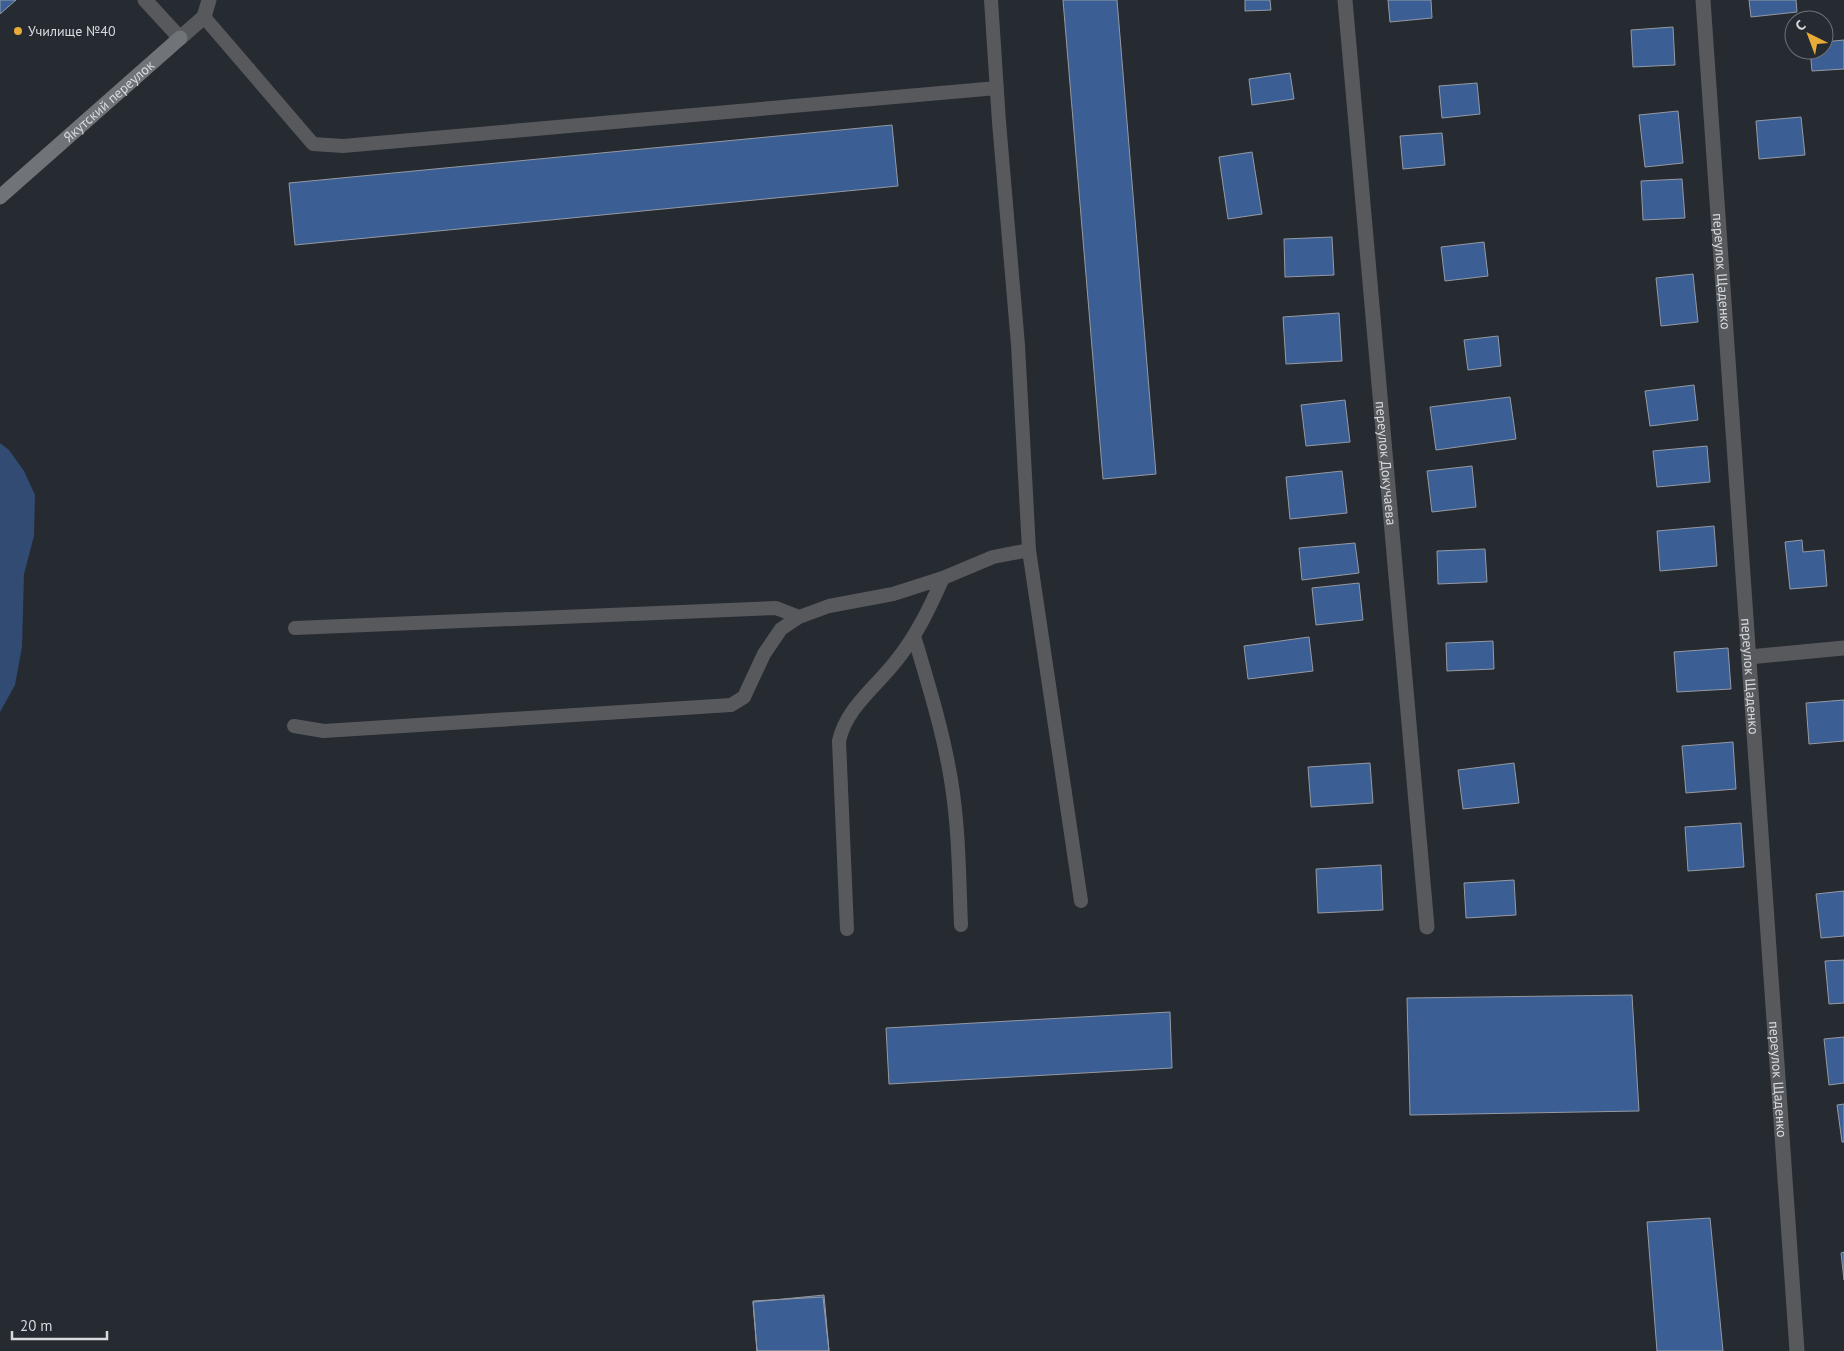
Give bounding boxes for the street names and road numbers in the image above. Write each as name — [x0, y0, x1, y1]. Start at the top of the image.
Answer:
street label: Якутский переулок — [59, 56, 158, 146]
street label: переулок Щаденко — [1709, 213, 1735, 330]
street label: переулок Докучаева — [1372, 400, 1400, 526]
street label: переулок Щаденко — [1737, 618, 1763, 735]
street label: переулок Щаденко — [1765, 1021, 1791, 1138]

